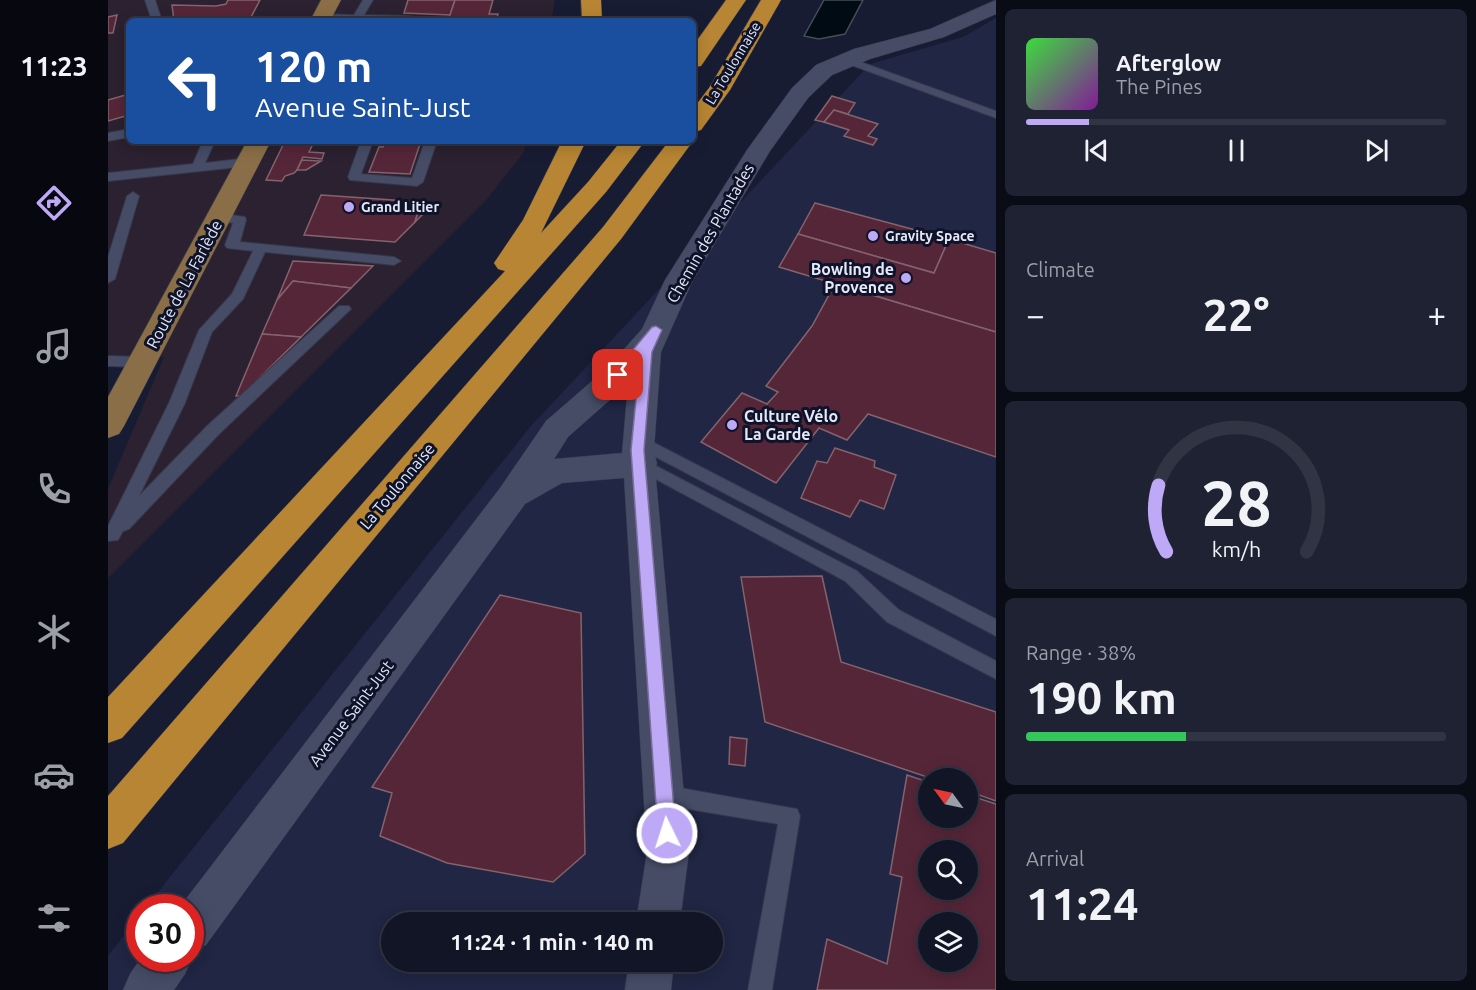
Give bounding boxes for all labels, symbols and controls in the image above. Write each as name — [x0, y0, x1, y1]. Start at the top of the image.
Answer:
street label: La Toulonnaise — [702, 19, 764, 107]
icon: left — [156, 42, 234, 120]
text: 120 m — [255, 43, 372, 90]
text: Afterglow — [1116, 50, 1221, 75]
text: 11:23 — [20, 51, 88, 81]
text: The Pines — [1116, 75, 1202, 98]
text: Avenue Saint-Just — [255, 92, 470, 122]
icon: previous — [1080, 134, 1113, 167]
icon: pause — [1220, 134, 1253, 167]
icon: next — [1360, 134, 1393, 167]
street label: Chemin des Plantades — [663, 160, 757, 306]
icon: directions — [33, 182, 75, 224]
place label: Grand Litier — [361, 199, 439, 215]
marker: Grand Litier — [342, 200, 356, 214]
street label: Route de La Farlède — [143, 217, 225, 351]
place label: Gravity Space — [885, 228, 975, 244]
marker: Gravity Space — [866, 229, 880, 243]
text: Climate — [1026, 258, 1095, 281]
place label: Bowling de Provence — [811, 260, 894, 296]
marker: Bowling de Provence — [899, 271, 913, 285]
text: 22° — [1203, 289, 1269, 340]
text: − — [1026, 296, 1045, 333]
text: + — [1427, 296, 1446, 333]
icon: music — [33, 325, 75, 367]
pin — [592, 349, 643, 400]
icon: arrive — [601, 358, 634, 391]
place label: Culture Vélo La Garde — [744, 407, 838, 443]
marker: Culture Vélo La Garde — [725, 418, 739, 432]
street label: La Toulonnaise — [356, 439, 438, 533]
icon: phone — [33, 468, 75, 510]
text: 28 — [1201, 468, 1271, 538]
text: km/h — [1211, 537, 1261, 561]
icon: climate — [33, 611, 75, 653]
text: Range · 38% — [1026, 641, 1136, 664]
street label: Avenue Saint-Just — [305, 656, 397, 769]
text: 190 km — [1026, 672, 1177, 723]
icon: car — [33, 754, 75, 796]
north arrow — [918, 768, 978, 828]
map controls — [918, 768, 978, 972]
position arrow — [635, 801, 699, 865]
button: search — [918, 840, 978, 900]
text: Arrival — [1026, 847, 1084, 870]
text: 11:24 — [1026, 878, 1139, 929]
speed limit sign: 30 — [126, 894, 204, 972]
icon: filters — [33, 897, 75, 939]
button: layers — [918, 912, 978, 972]
text: 11:24 · 1 min · 140 m — [450, 929, 654, 954]

